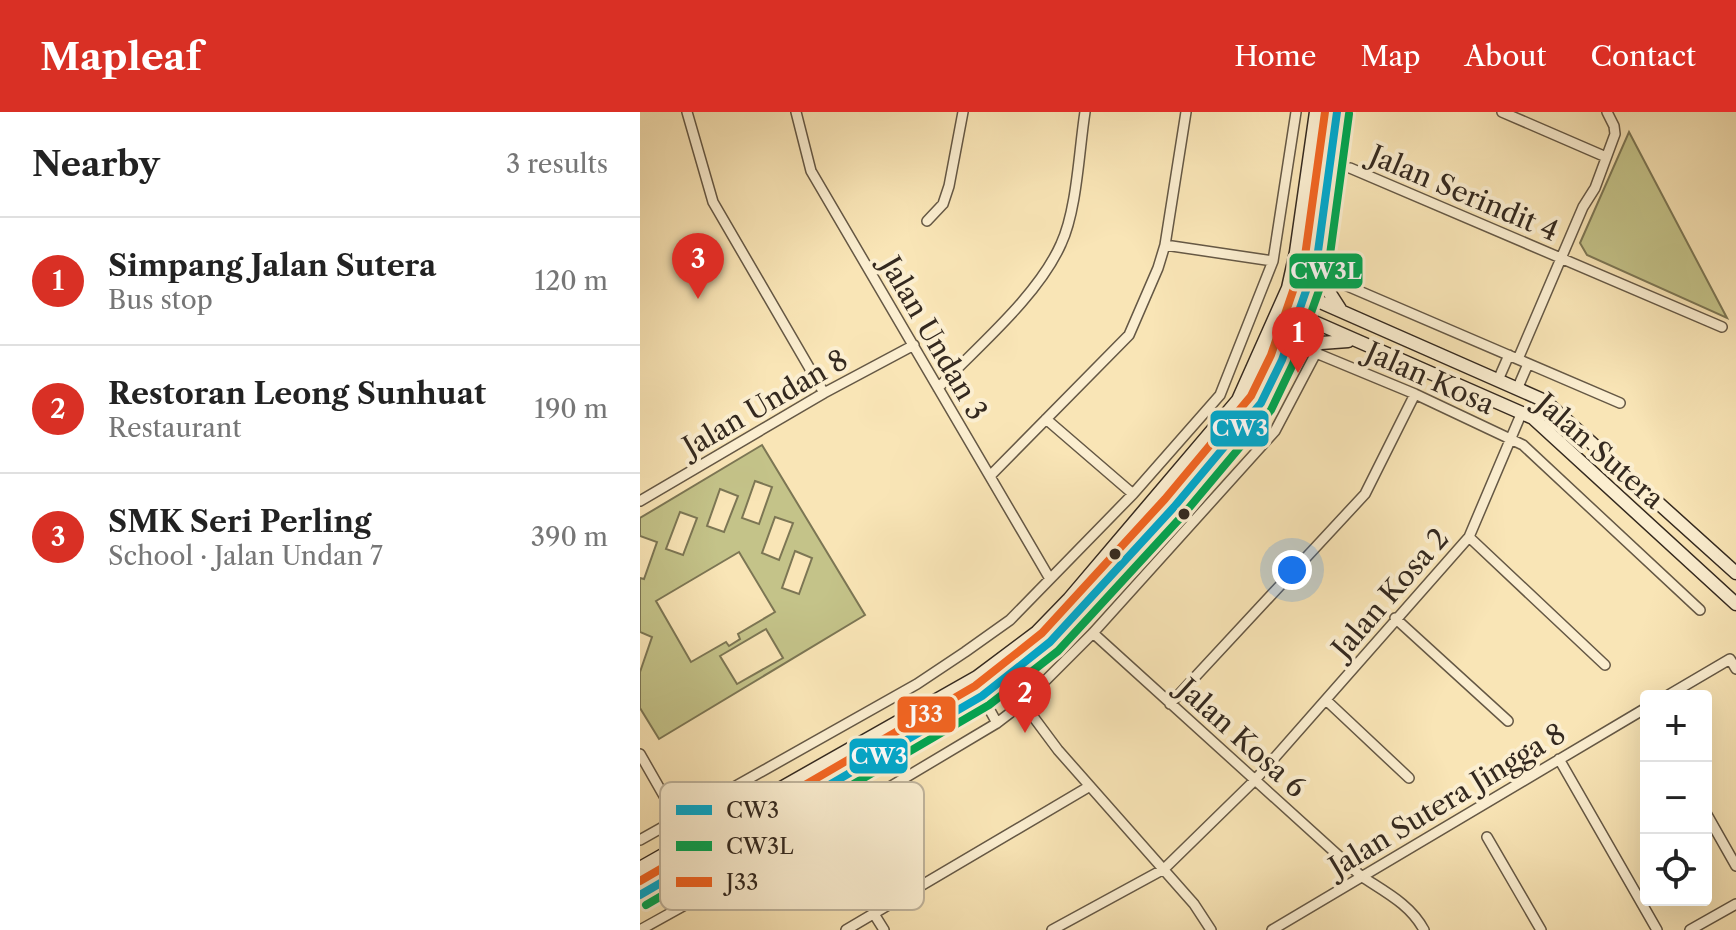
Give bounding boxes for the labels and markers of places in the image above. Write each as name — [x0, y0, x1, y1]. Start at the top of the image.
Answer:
pin: 3 — [672, 233, 724, 299]
pin: 1 — [1272, 307, 1324, 373]
unlabelled marker — [1176, 506, 1192, 522]
unlabelled marker — [1107, 546, 1123, 562]
pin: 2 — [999, 667, 1051, 733]

